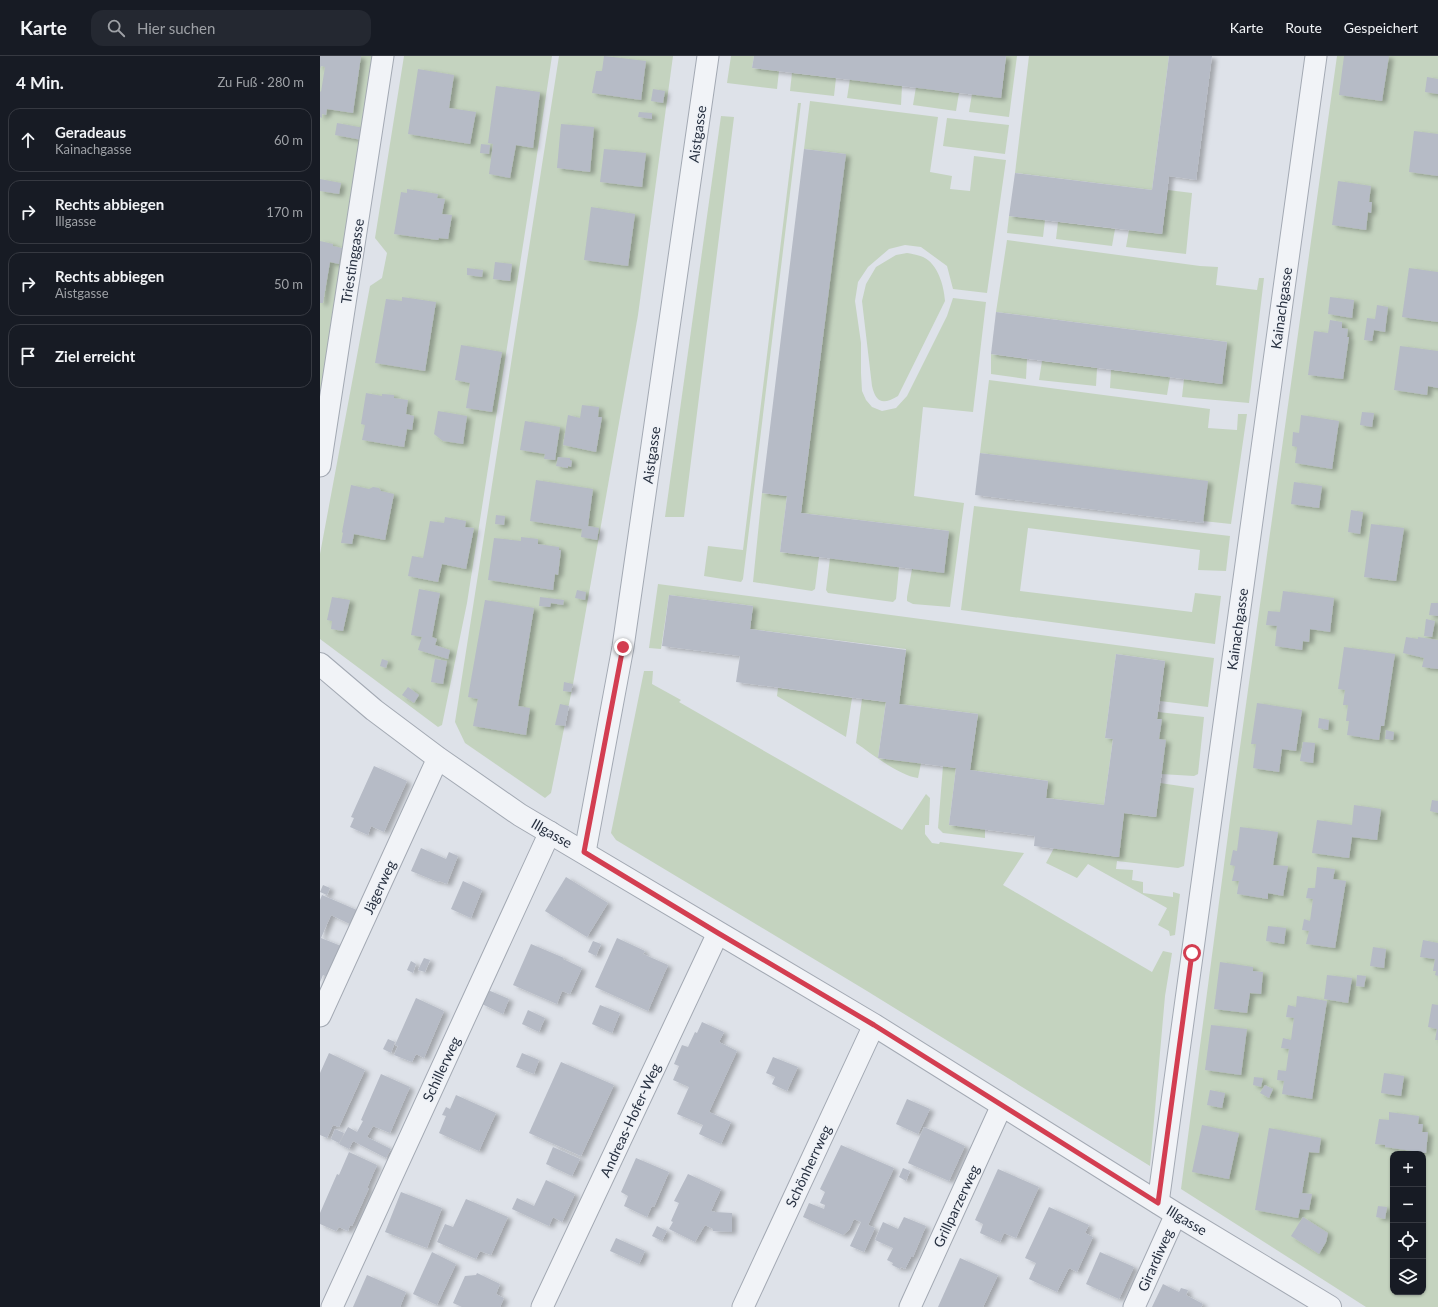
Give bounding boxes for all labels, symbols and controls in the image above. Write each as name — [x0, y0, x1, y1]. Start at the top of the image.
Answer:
search box — [91, 10, 371, 46]
text: Karte — [20, 16, 67, 39]
icon: search — [105, 17, 127, 39]
text: Hier suchen — [137, 19, 215, 37]
text: Karte — [1230, 19, 1263, 36]
text: Route — [1285, 19, 1322, 36]
text: Gespeichert — [1344, 19, 1418, 36]
text: 4 Min. — [16, 72, 64, 93]
text: Zu Fuß · 280 m — [218, 74, 304, 90]
street label: Aistgasse — [685, 104, 709, 164]
text: Geradeaus — [55, 123, 126, 141]
icon: ahead — [17, 129, 39, 151]
text: 60 m — [274, 132, 303, 148]
text: Kainachgasse — [55, 141, 132, 157]
text: Rechts abbiegen — [55, 195, 164, 213]
icon: right — [17, 201, 39, 223]
text: 170 m — [266, 204, 303, 220]
text: Illgasse — [55, 213, 96, 229]
street label: Triestinggasse — [337, 217, 367, 305]
street label: Kainachgasse — [1267, 266, 1295, 350]
text: Rechts abbiegen — [55, 267, 164, 285]
icon: right — [17, 273, 39, 295]
text: 50 m — [274, 276, 303, 292]
text: Aistgasse — [55, 285, 109, 301]
icon: arrive — [17, 345, 39, 367]
text: Ziel erreicht — [55, 347, 135, 365]
street label: Aistgasse — [639, 425, 663, 485]
street label: Kainachgasse — [1223, 587, 1251, 671]
route end — [614, 638, 632, 656]
street label: Illgasse — [529, 815, 575, 851]
street label: Jägerweg — [359, 857, 399, 917]
route start — [1183, 944, 1201, 962]
street label: Schillerweg — [418, 1034, 464, 1104]
street label: Andreas-Hofer-Weg — [596, 1060, 664, 1180]
street label: Schönherrweg — [782, 1122, 834, 1210]
map controls — [1390, 1151, 1426, 1295]
button: + — [1390, 1151, 1426, 1187]
street label: Grillparzerweg — [929, 1162, 983, 1250]
button: − — [1390, 1187, 1426, 1223]
street label: Illgasse — [1164, 1201, 1210, 1239]
button: locate — [1390, 1223, 1426, 1259]
street label: Girardiweg — [1134, 1226, 1176, 1294]
button: layers — [1390, 1259, 1426, 1295]

